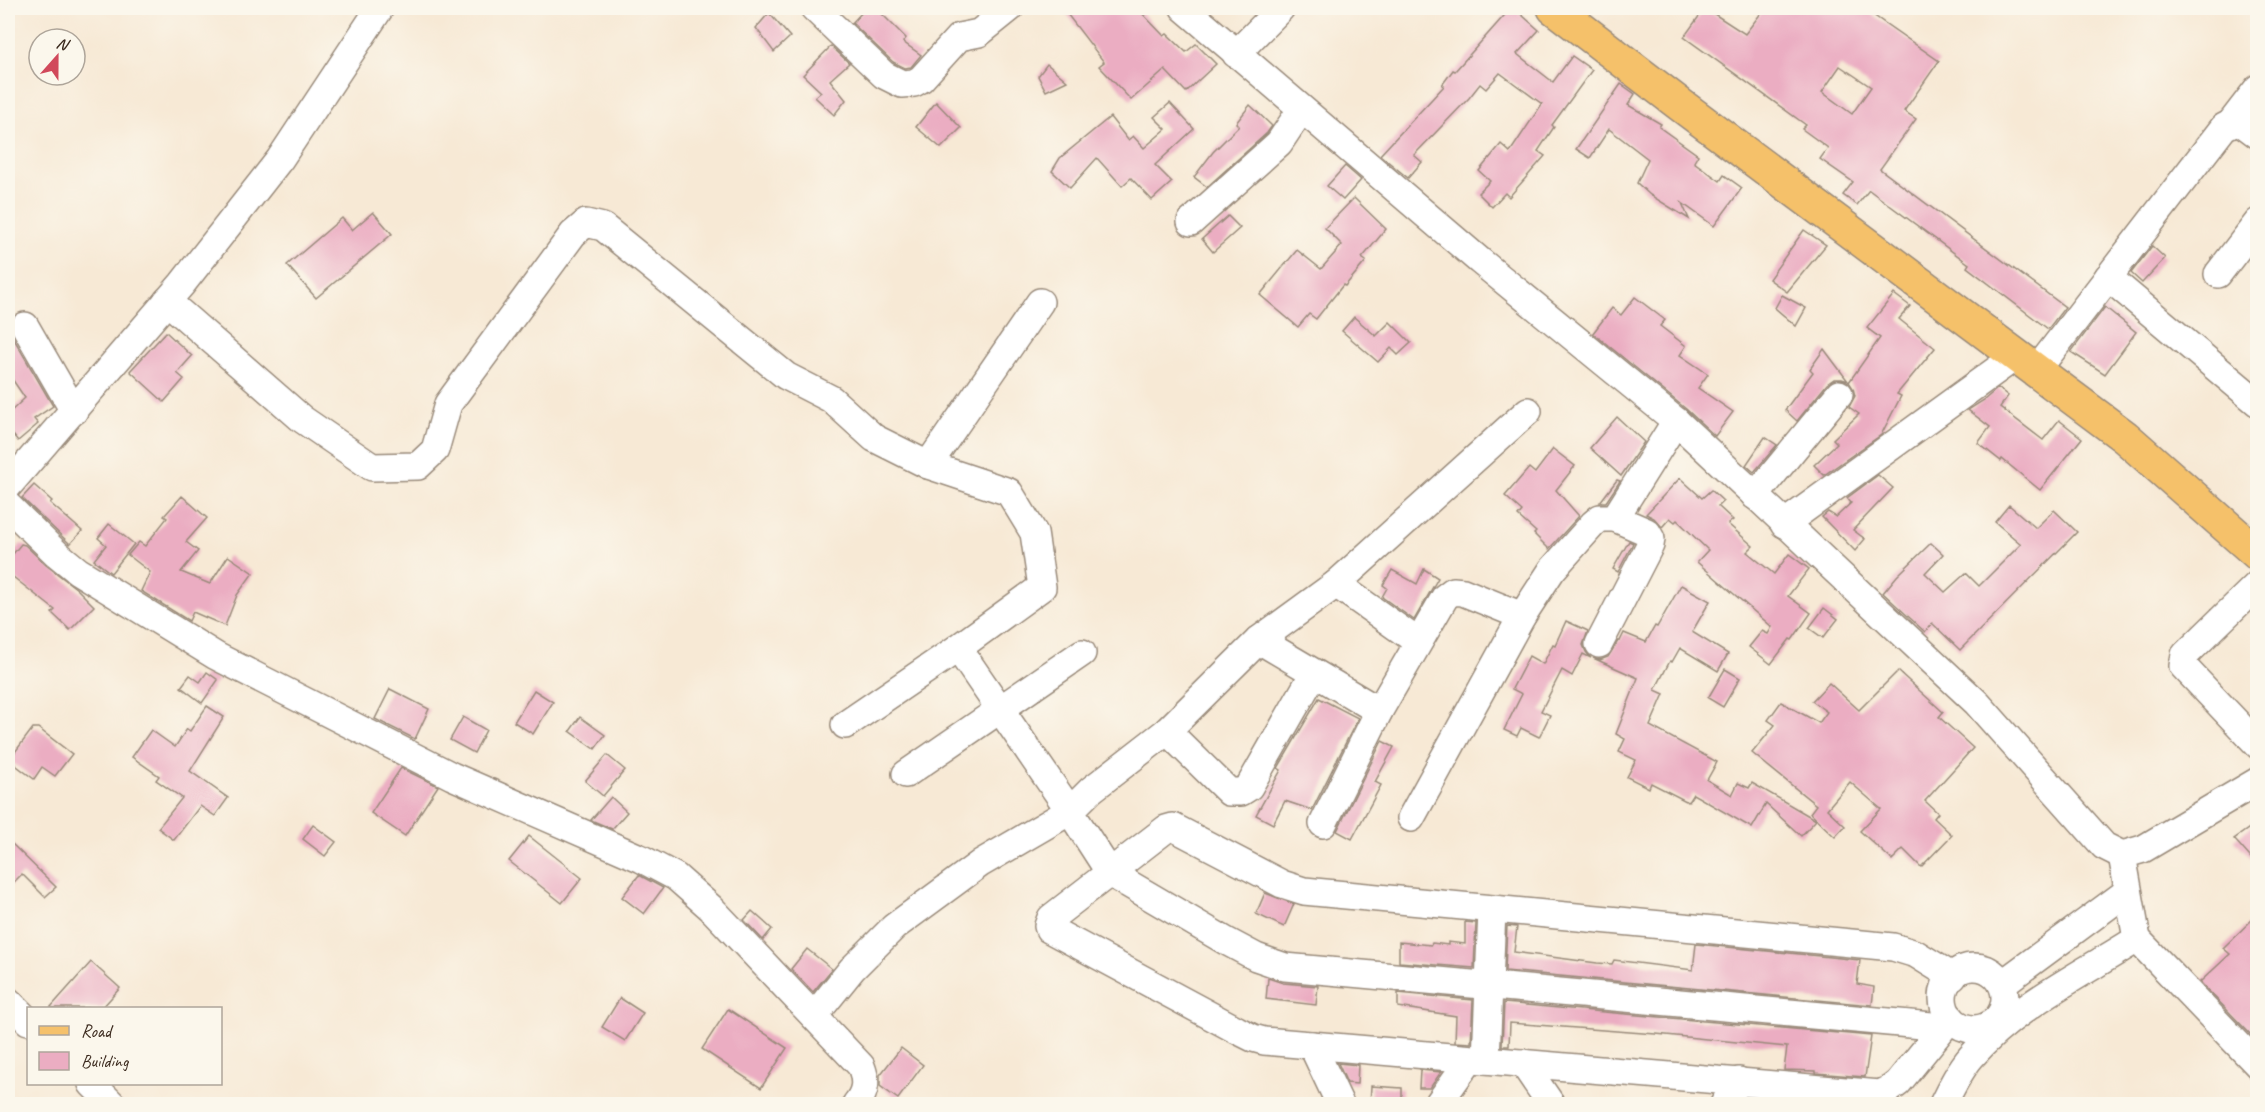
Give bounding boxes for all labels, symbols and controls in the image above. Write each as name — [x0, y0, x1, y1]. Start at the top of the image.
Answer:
north arrow — [27, 27, 87, 87]
text: N — [54, 33, 73, 56]
legend — [27, 1007, 222, 1085]
text: Road — [81, 1020, 114, 1042]
text: Building — [81, 1050, 130, 1072]

